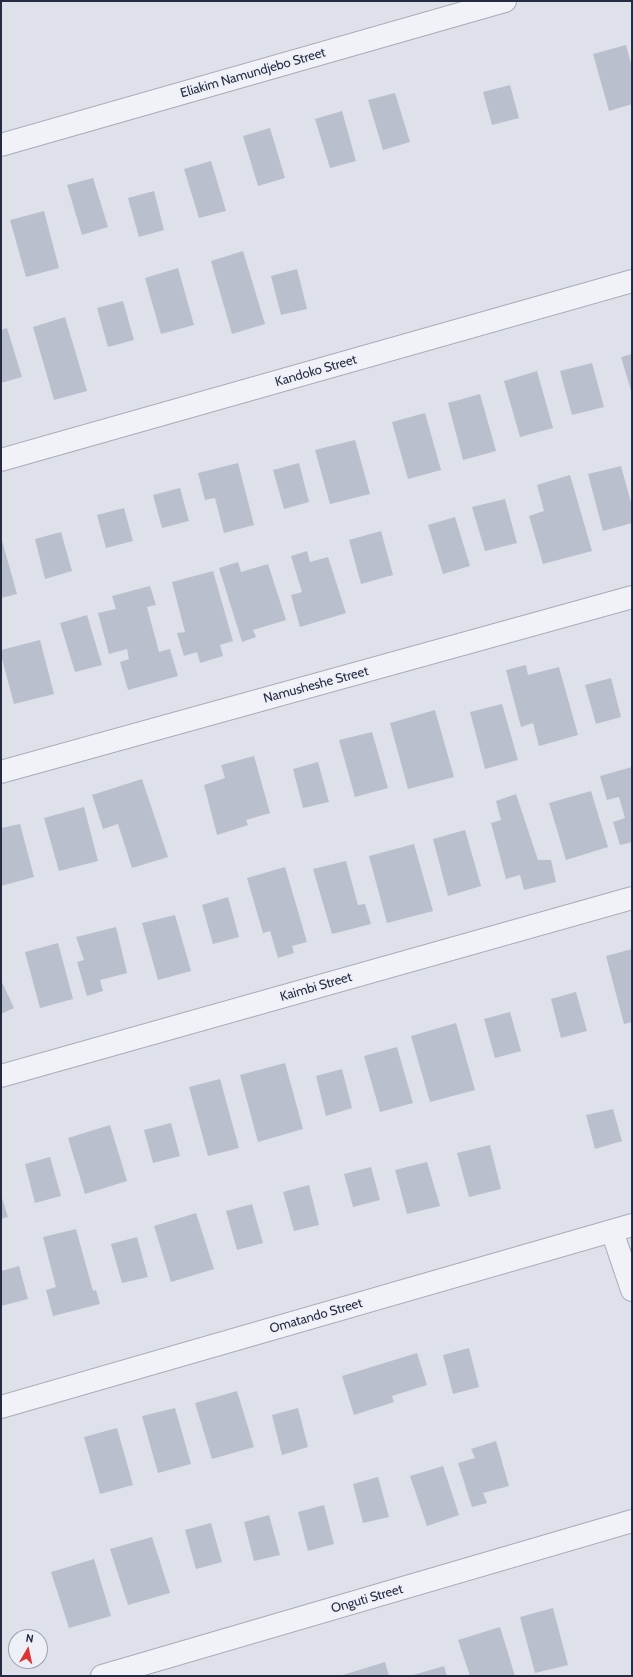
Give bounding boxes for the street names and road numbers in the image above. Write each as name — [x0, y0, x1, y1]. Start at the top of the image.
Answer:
street label: Eliakim Namundjebo Street — [179, 45, 327, 101]
street label: Kandoko Street — [273, 352, 359, 390]
street label: Namusheshe Street — [262, 663, 370, 707]
street label: Kaimbi Street — [278, 969, 354, 1005]
street label: Omatando Street — [268, 1295, 364, 1337]
street label: Onguti Street — [329, 1581, 405, 1617]

